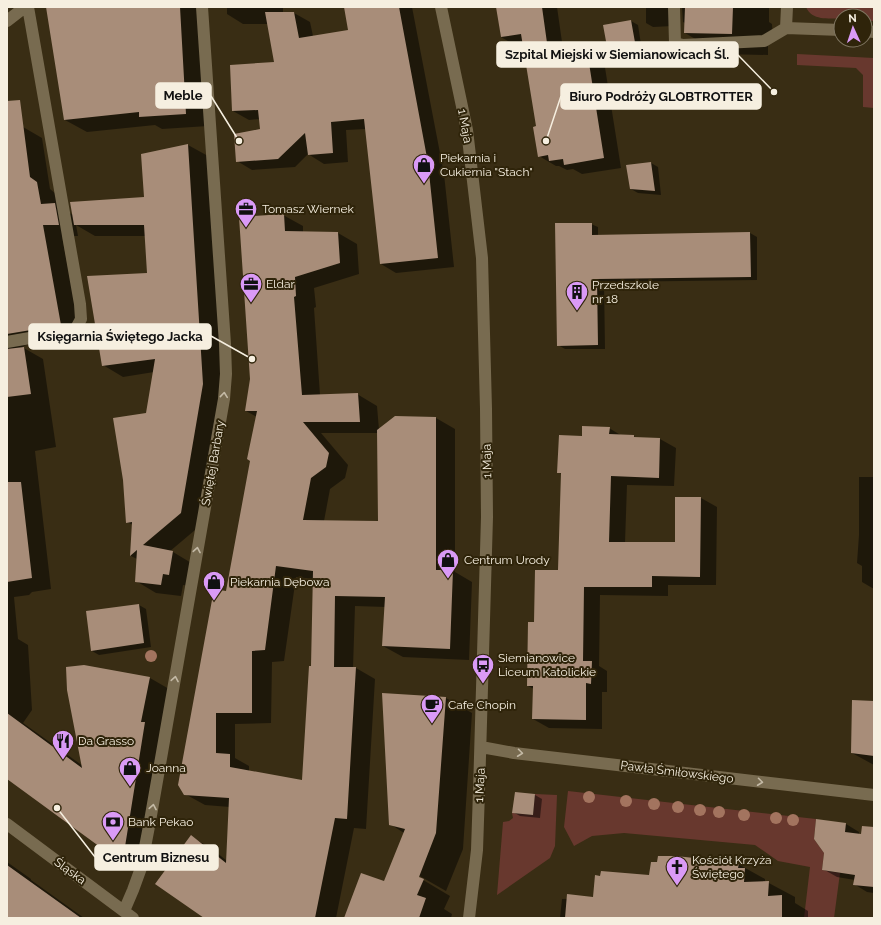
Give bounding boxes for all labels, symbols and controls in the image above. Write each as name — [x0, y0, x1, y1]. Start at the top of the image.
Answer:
north arrow — [833, 8, 873, 48]
text: N — [848, 12, 857, 25]
callout: Szpital Miejski w Siemianowicach Śl. — [497, 42, 738, 67]
text: Szpital Miejski w Siemianowicach Śl. — [505, 47, 729, 62]
callout: Meble — [156, 83, 211, 108]
callout: Biuro Podróży GLOBTROTTER — [561, 84, 761, 109]
text: Meble — [163, 88, 203, 103]
text: Biuro Podróży GLOBTROTTER — [569, 89, 753, 104]
street label: 1 Maja — [455, 108, 475, 144]
place label: Piekarnia i Cukiernia "Stach" — [440, 151, 533, 179]
shop icon: Piekarnia i Cukiernia "Stach" — [411, 152, 437, 185]
office icon: Tomasz Wiernek — [233, 196, 259, 229]
place label: Tomasz Wiernek — [262, 202, 354, 216]
office icon: Eldar — [238, 271, 264, 304]
place label: Eldar — [266, 277, 296, 291]
place label: Przedszkole nr 18 — [592, 278, 659, 306]
building icon: Przedszkole nr 18 — [564, 279, 590, 312]
callout: Księgarnia Świętego Jacka — [29, 324, 211, 349]
text: Księgarnia Świętego Jacka — [37, 329, 203, 344]
one-way arrow — [219, 392, 228, 398]
street label: Świętej Barbary — [199, 419, 227, 507]
street label: 1 Maja — [480, 444, 494, 478]
one-way arrow — [193, 547, 201, 554]
shop icon: Centrum Urody — [435, 547, 461, 580]
place label: Centrum Urody — [464, 553, 550, 567]
shop icon: Piekarnia Dębowa — [201, 569, 227, 602]
place label: Piekarnia Dębowa — [230, 575, 330, 589]
place label: Siemianowice Liceum Katolickie — [498, 651, 596, 679]
bus stop icon: Siemianowice Liceum Katolickie — [470, 652, 496, 685]
one-way arrow — [170, 675, 179, 682]
cafe icon: Cafe Chopin — [419, 692, 445, 725]
place label: Cafe Chopin — [448, 698, 516, 712]
restaurant icon: Da Grasso — [50, 728, 76, 761]
place label: Da Grasso — [78, 734, 134, 748]
one-way arrow — [517, 748, 523, 757]
shop icon: Joanna — [117, 755, 143, 788]
street label: Pawła Śmiłowskiego — [620, 758, 734, 786]
place label: Joanna — [146, 761, 186, 775]
street label: 1 Maja — [472, 767, 488, 803]
one-way arrow — [757, 777, 763, 786]
one-way arrow — [148, 803, 156, 810]
bank icon: Bank Pekao — [100, 809, 126, 842]
place label: Bank Pekao — [128, 815, 193, 829]
callout: Centrum Biznesu — [95, 845, 218, 870]
text: Centrum Biznesu — [103, 850, 209, 865]
place label: Kościół Krzyża Świętego — [692, 853, 772, 881]
church icon: Kościół Krzyża Świętego — [664, 854, 690, 887]
street label: Śląska — [51, 855, 89, 887]

